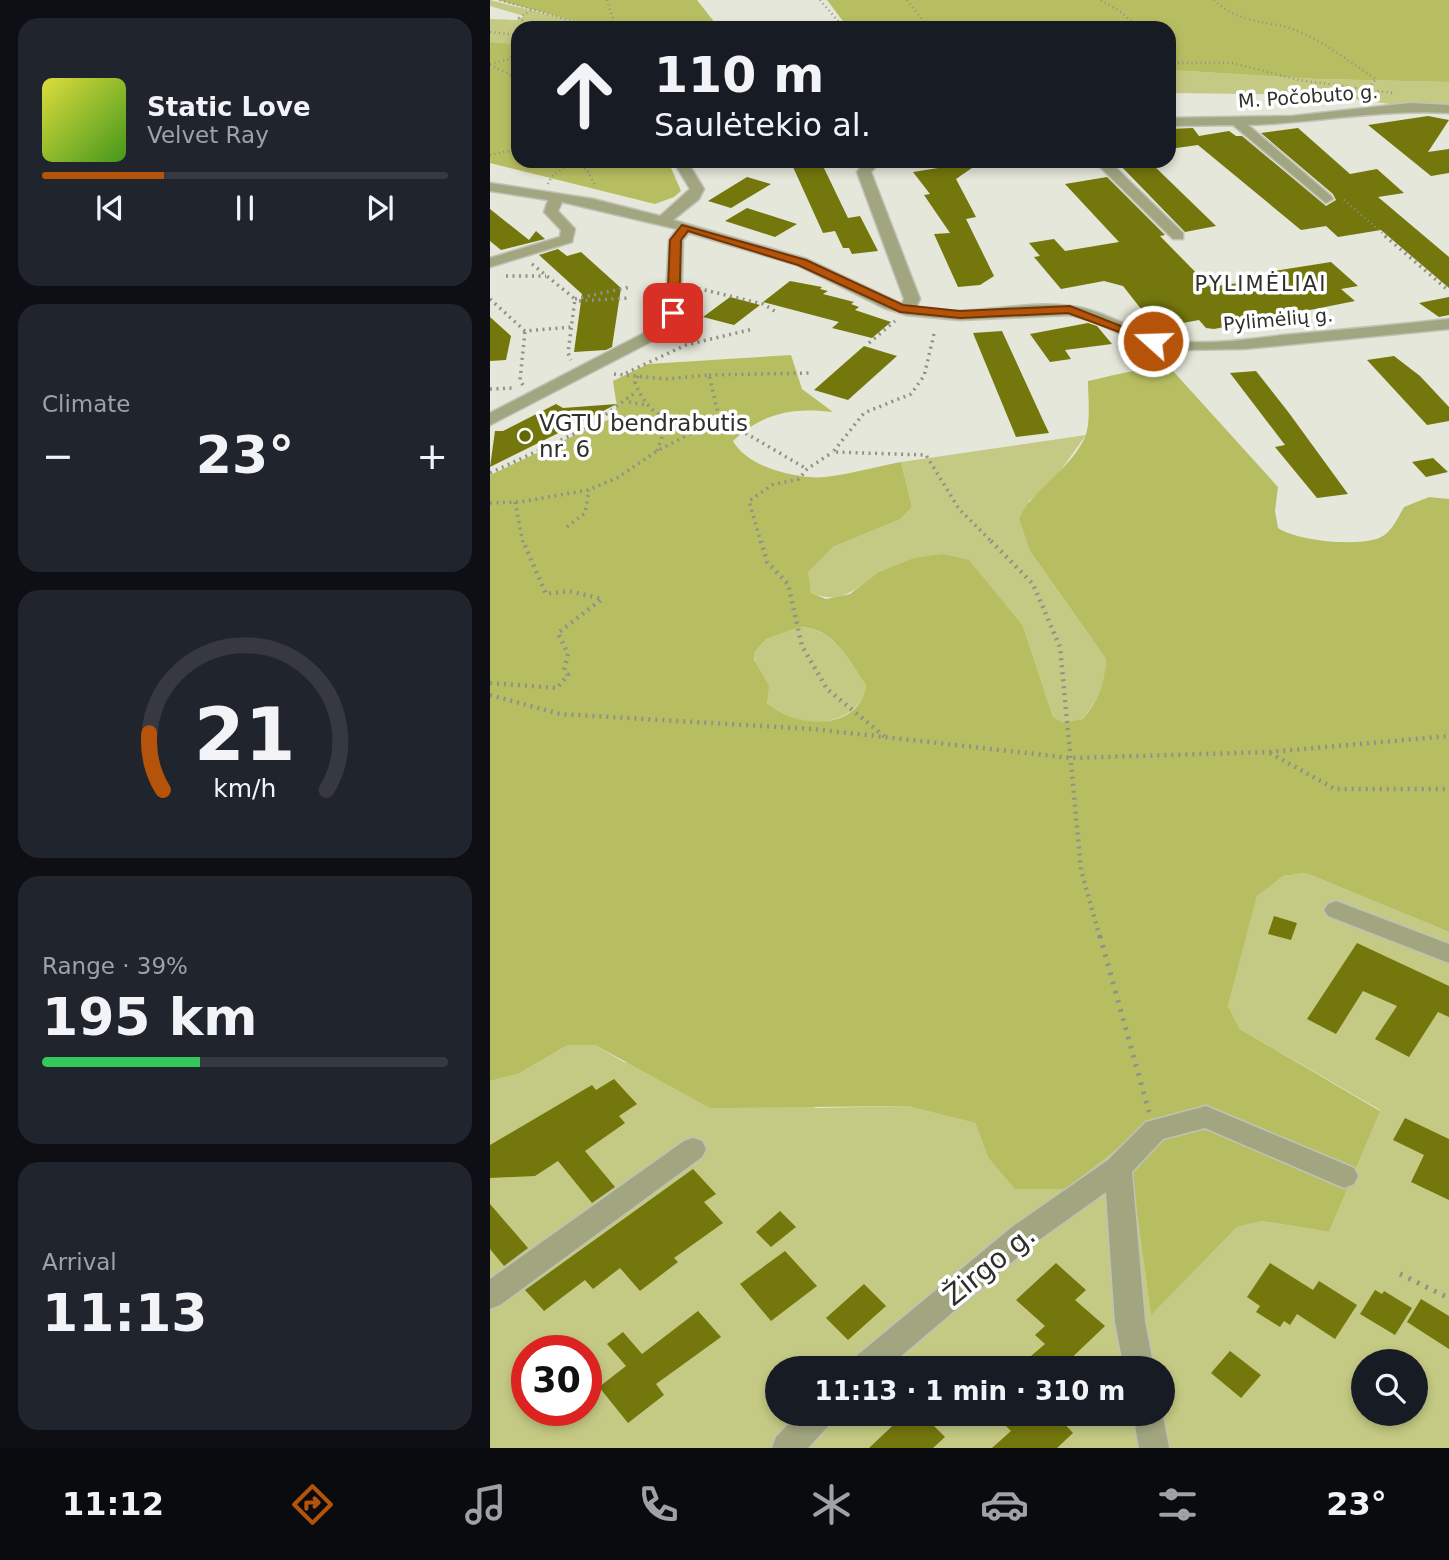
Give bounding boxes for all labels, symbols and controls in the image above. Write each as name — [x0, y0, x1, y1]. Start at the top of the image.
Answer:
text: 110 m — [654, 47, 824, 104]
icon: ahead — [539, 49, 630, 140]
street label: M. Počobuto g. — [1237, 80, 1379, 112]
text: Static Love — [147, 92, 311, 122]
text: Saulėtekio al. — [654, 106, 871, 144]
text: Velvet Ray — [147, 122, 269, 148]
icon: previous — [91, 189, 129, 227]
icon: pause — [226, 189, 264, 227]
icon: next — [361, 189, 399, 227]
district label: PYLIMĖLIAI — [1195, 271, 1327, 296]
pin — [643, 283, 703, 343]
icon: arrive — [654, 294, 692, 332]
street label: Pylimėlių g. — [1222, 303, 1334, 335]
position arrow — [1116, 304, 1190, 378]
text: Climate — [42, 391, 131, 417]
place label: VGTU bendrabutis nr. 6 — [539, 410, 748, 462]
text: 23° — [196, 425, 294, 485]
marker: VGTU bendrabutis nr. 6 — [517, 428, 533, 444]
text: − — [42, 434, 74, 478]
text: + — [416, 434, 448, 478]
text: 21 — [194, 692, 296, 777]
text: km/h — [213, 774, 277, 803]
text: Range · 39% — [42, 953, 188, 979]
text: 195 km — [42, 987, 257, 1047]
street label: Žirgo g. — [936, 1218, 1042, 1312]
text: Arrival — [42, 1249, 117, 1275]
text: 11:13 — [42, 1283, 208, 1343]
speed limit sign: 30 — [511, 1335, 602, 1426]
map controls — [1351, 1349, 1428, 1426]
button: search — [1351, 1349, 1428, 1426]
text: 11:13 · 1 min · 310 m — [815, 1376, 1125, 1406]
icon: directions — [288, 1480, 337, 1529]
icon: music — [461, 1480, 510, 1529]
icon: phone — [634, 1480, 683, 1529]
icon: climate — [807, 1480, 856, 1529]
icon: car — [980, 1480, 1029, 1529]
icon: filters — [1153, 1480, 1202, 1529]
text: 11:12 — [62, 1485, 164, 1523]
text: 23° — [1326, 1485, 1387, 1523]

